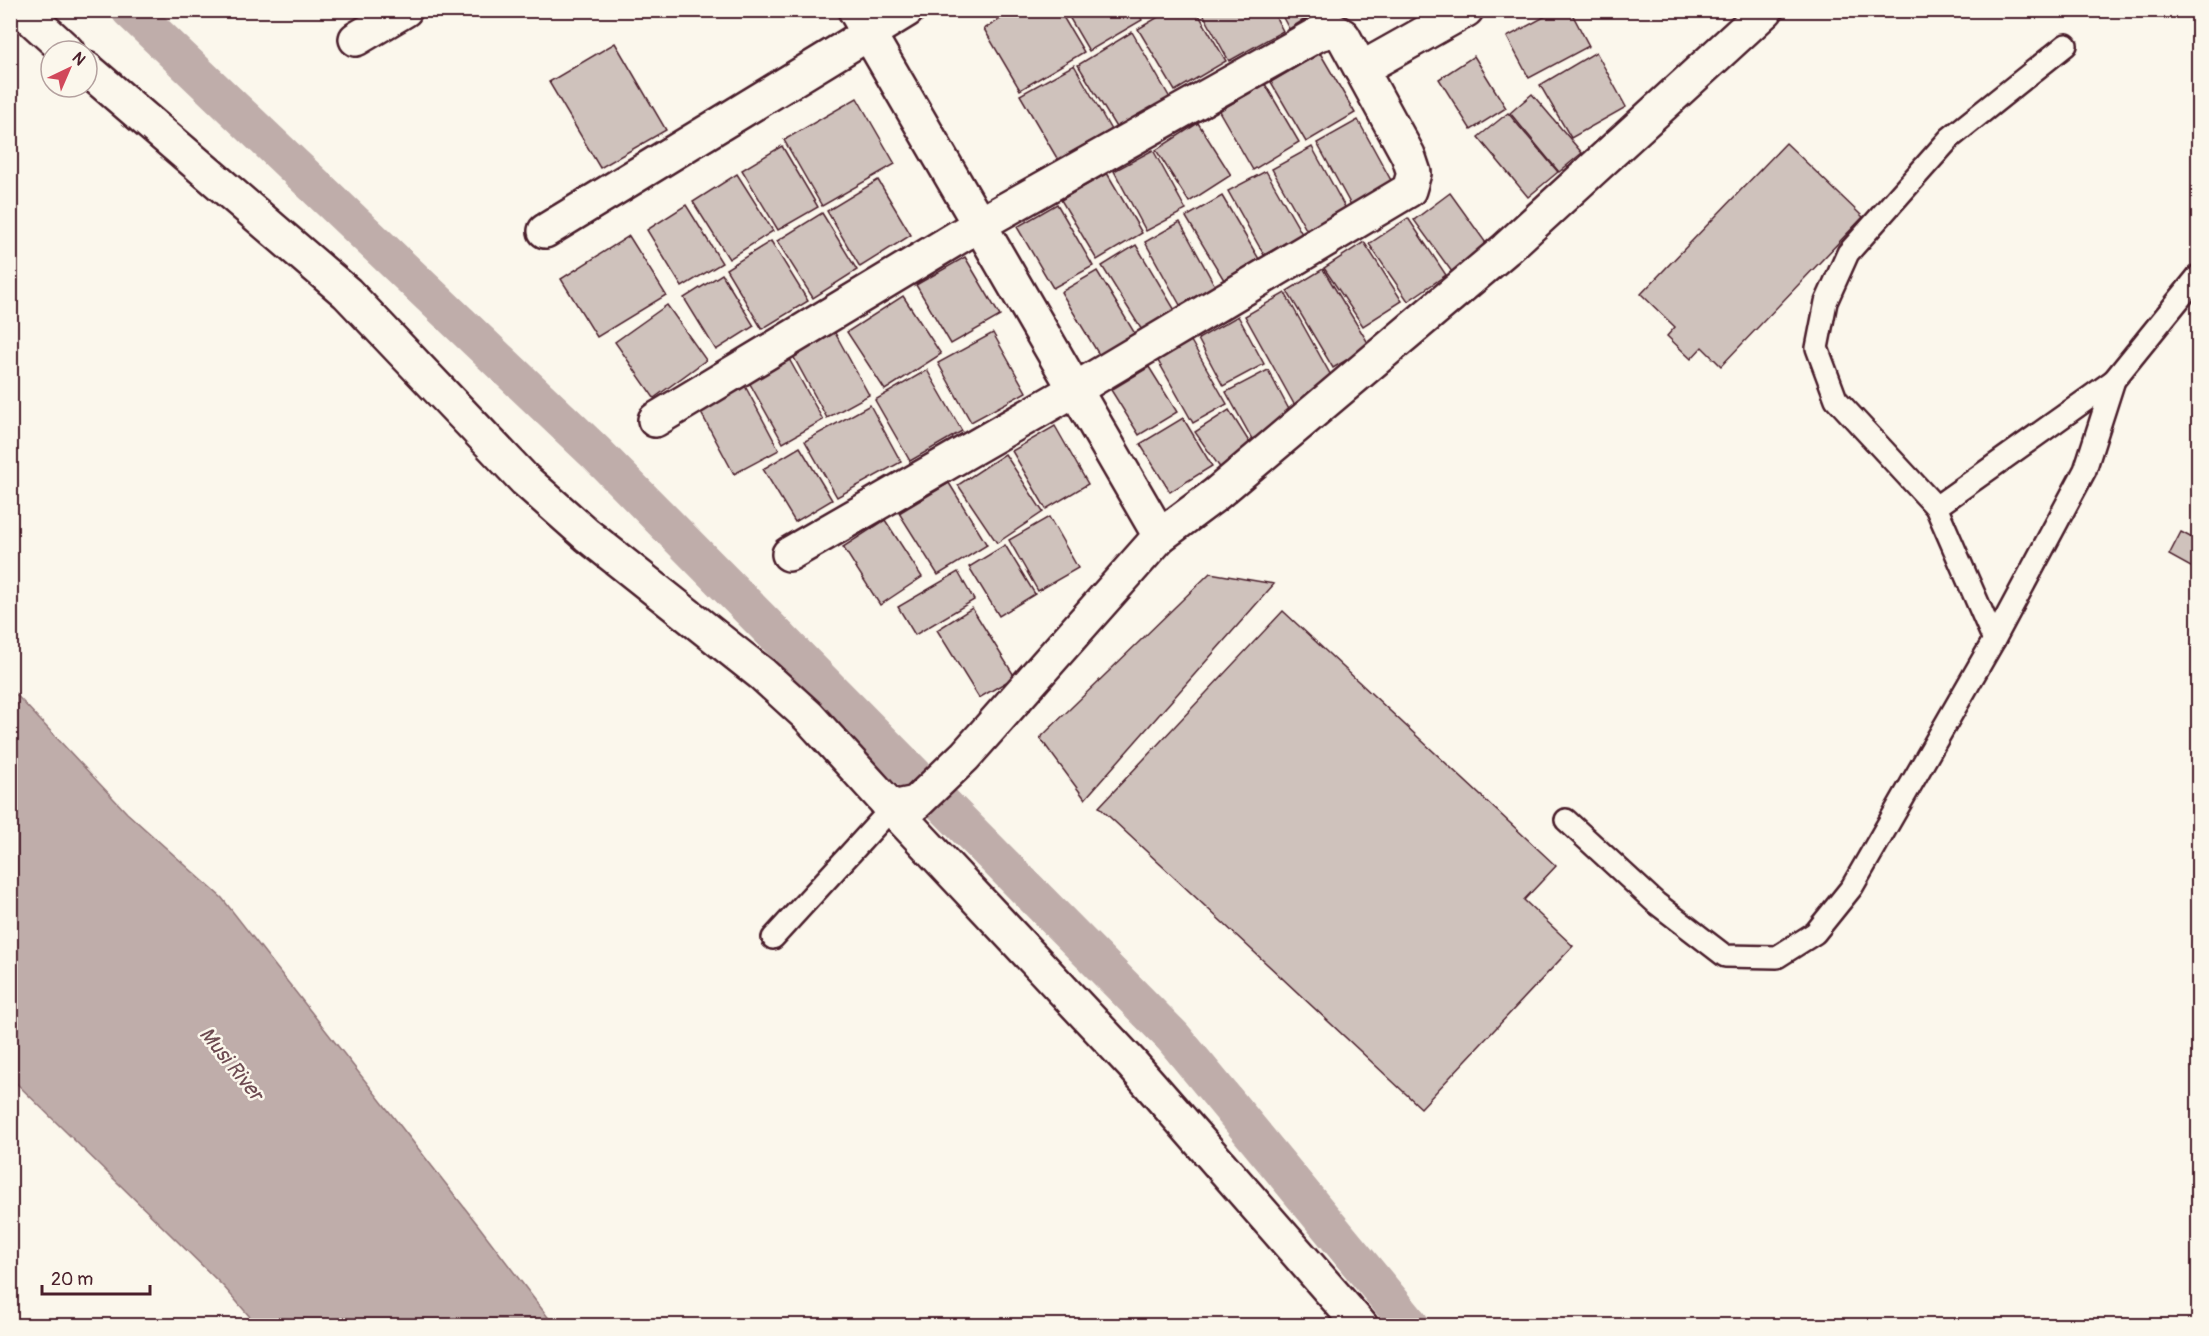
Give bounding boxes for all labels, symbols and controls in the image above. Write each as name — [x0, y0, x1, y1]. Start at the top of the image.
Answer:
north arrow — [39, 39, 99, 99]
text: N — [68, 48, 90, 70]
water label: Musi River — [193, 1022, 270, 1108]
scale bar — [42, 1258, 150, 1296]
text: 20 m — [51, 1268, 93, 1291]

